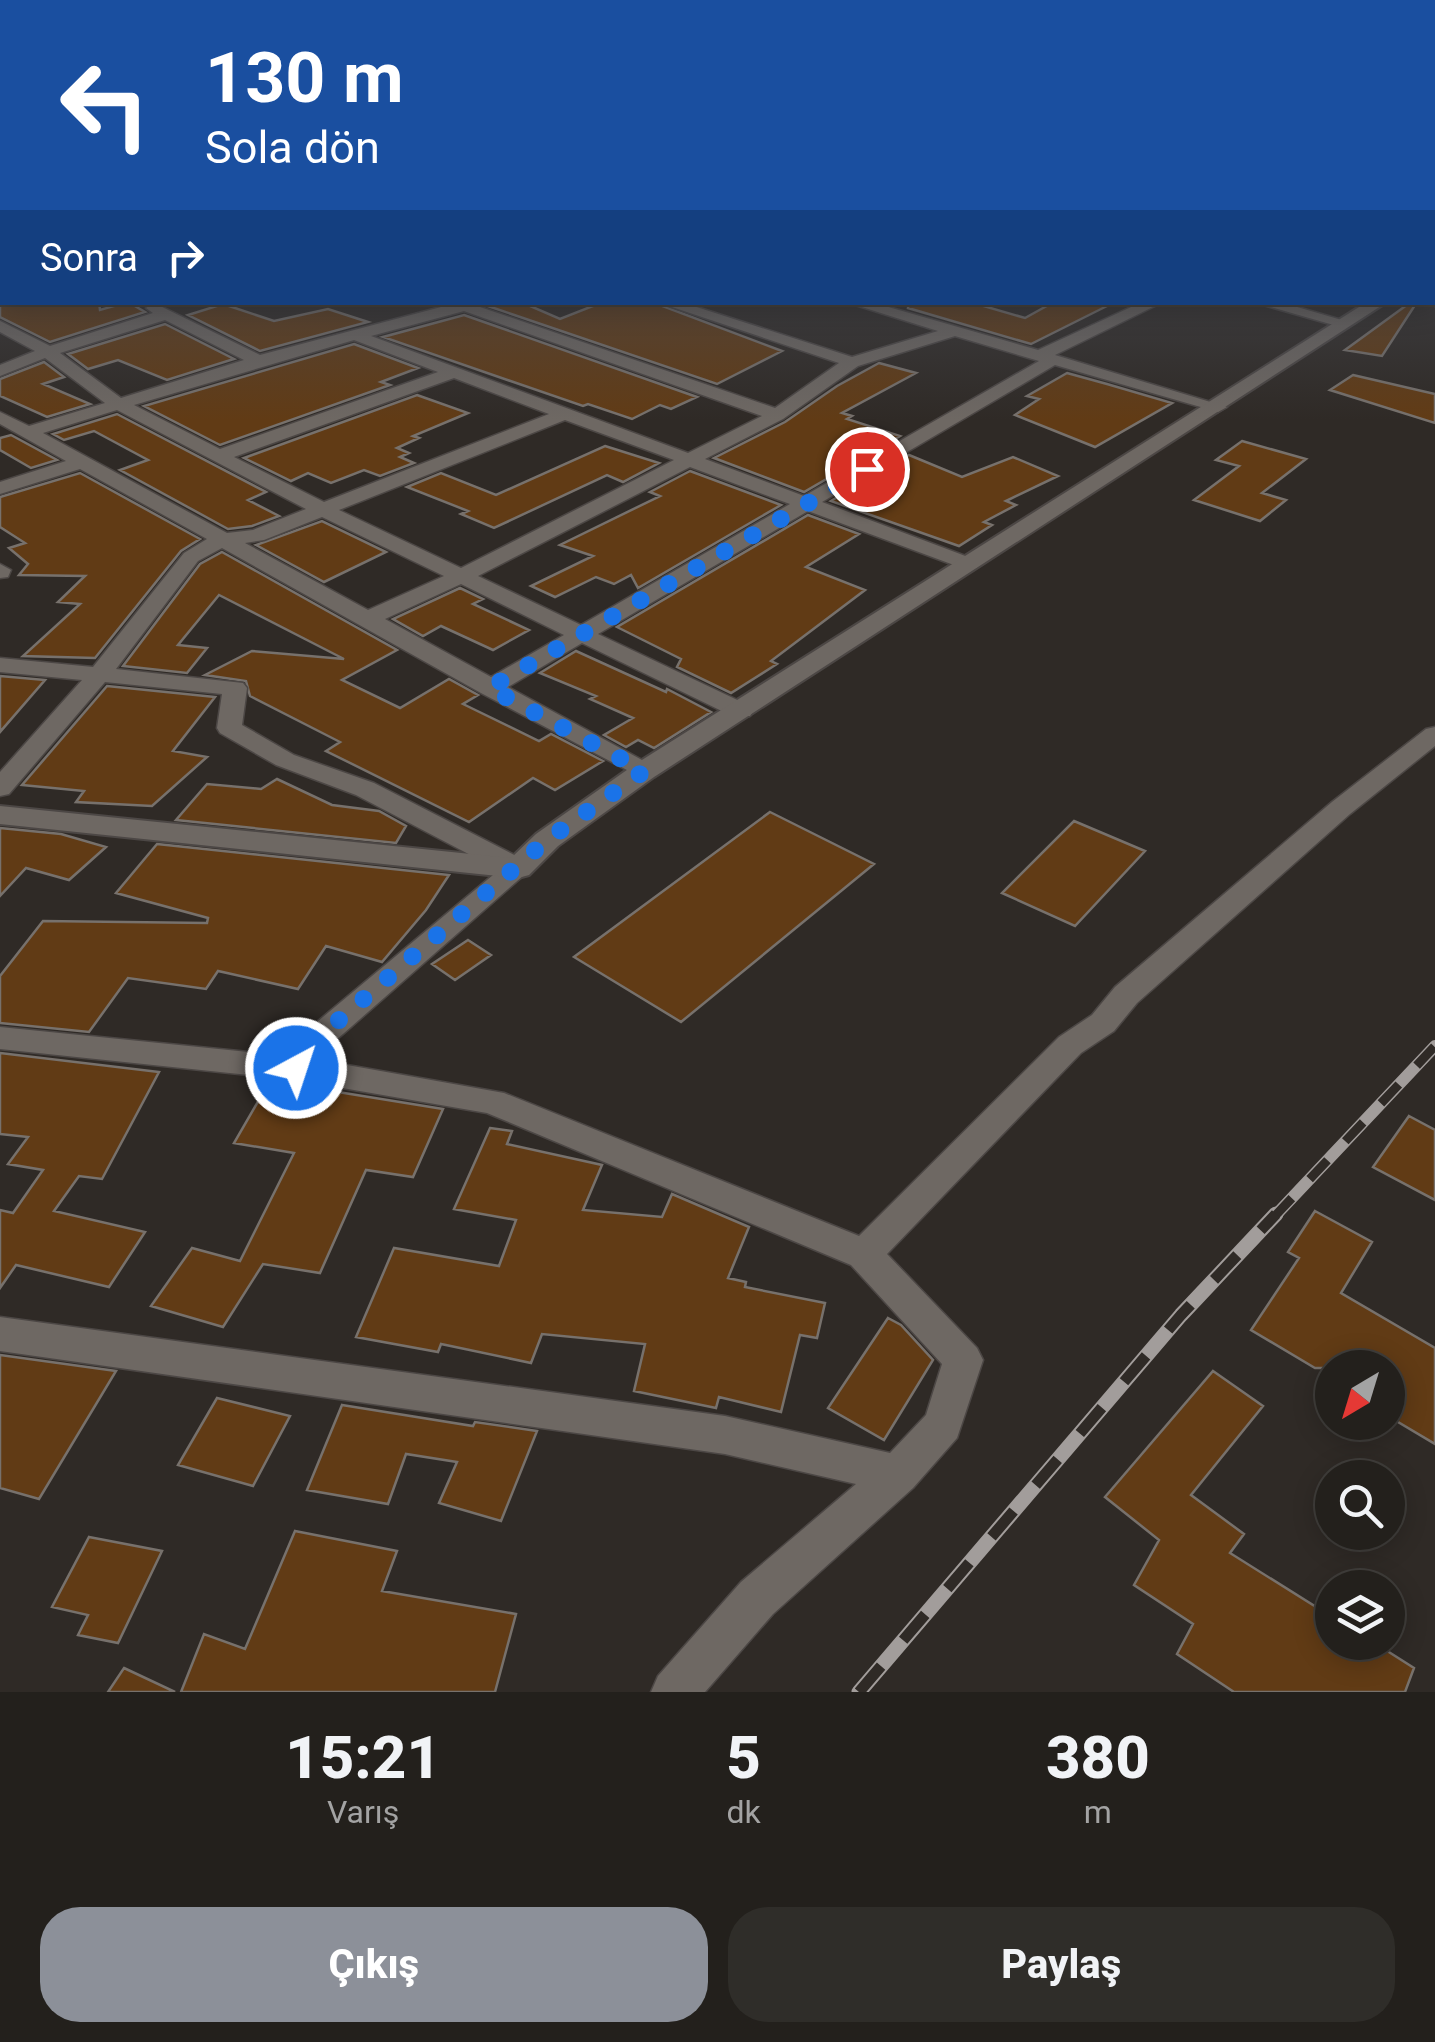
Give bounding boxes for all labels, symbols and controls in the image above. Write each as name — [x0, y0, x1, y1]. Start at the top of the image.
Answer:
text: 130 m — [205, 37, 404, 119]
icon: left — [40, 40, 170, 170]
text: Sola dön — [205, 121, 380, 174]
icon: right — [158, 230, 213, 285]
text: Sonra — [40, 236, 138, 280]
pin — [825, 427, 910, 512]
icon: arrive — [840, 442, 895, 497]
position arrow — [244, 1016, 348, 1120]
north arrow — [1315, 1350, 1405, 1440]
map controls — [1315, 1350, 1405, 1660]
button: search — [1315, 1460, 1405, 1550]
button: layers — [1315, 1570, 1405, 1660]
text: 15:21 — [285, 1722, 441, 1793]
text: 5 — [726, 1722, 761, 1793]
text: 380 — [1046, 1722, 1150, 1793]
text: Varış — [327, 1793, 399, 1831]
text: dk — [726, 1793, 761, 1831]
text: m — [1084, 1793, 1112, 1831]
button: Çıkış — [40, 1907, 708, 2022]
button: Paylaş — [728, 1907, 1395, 2022]

